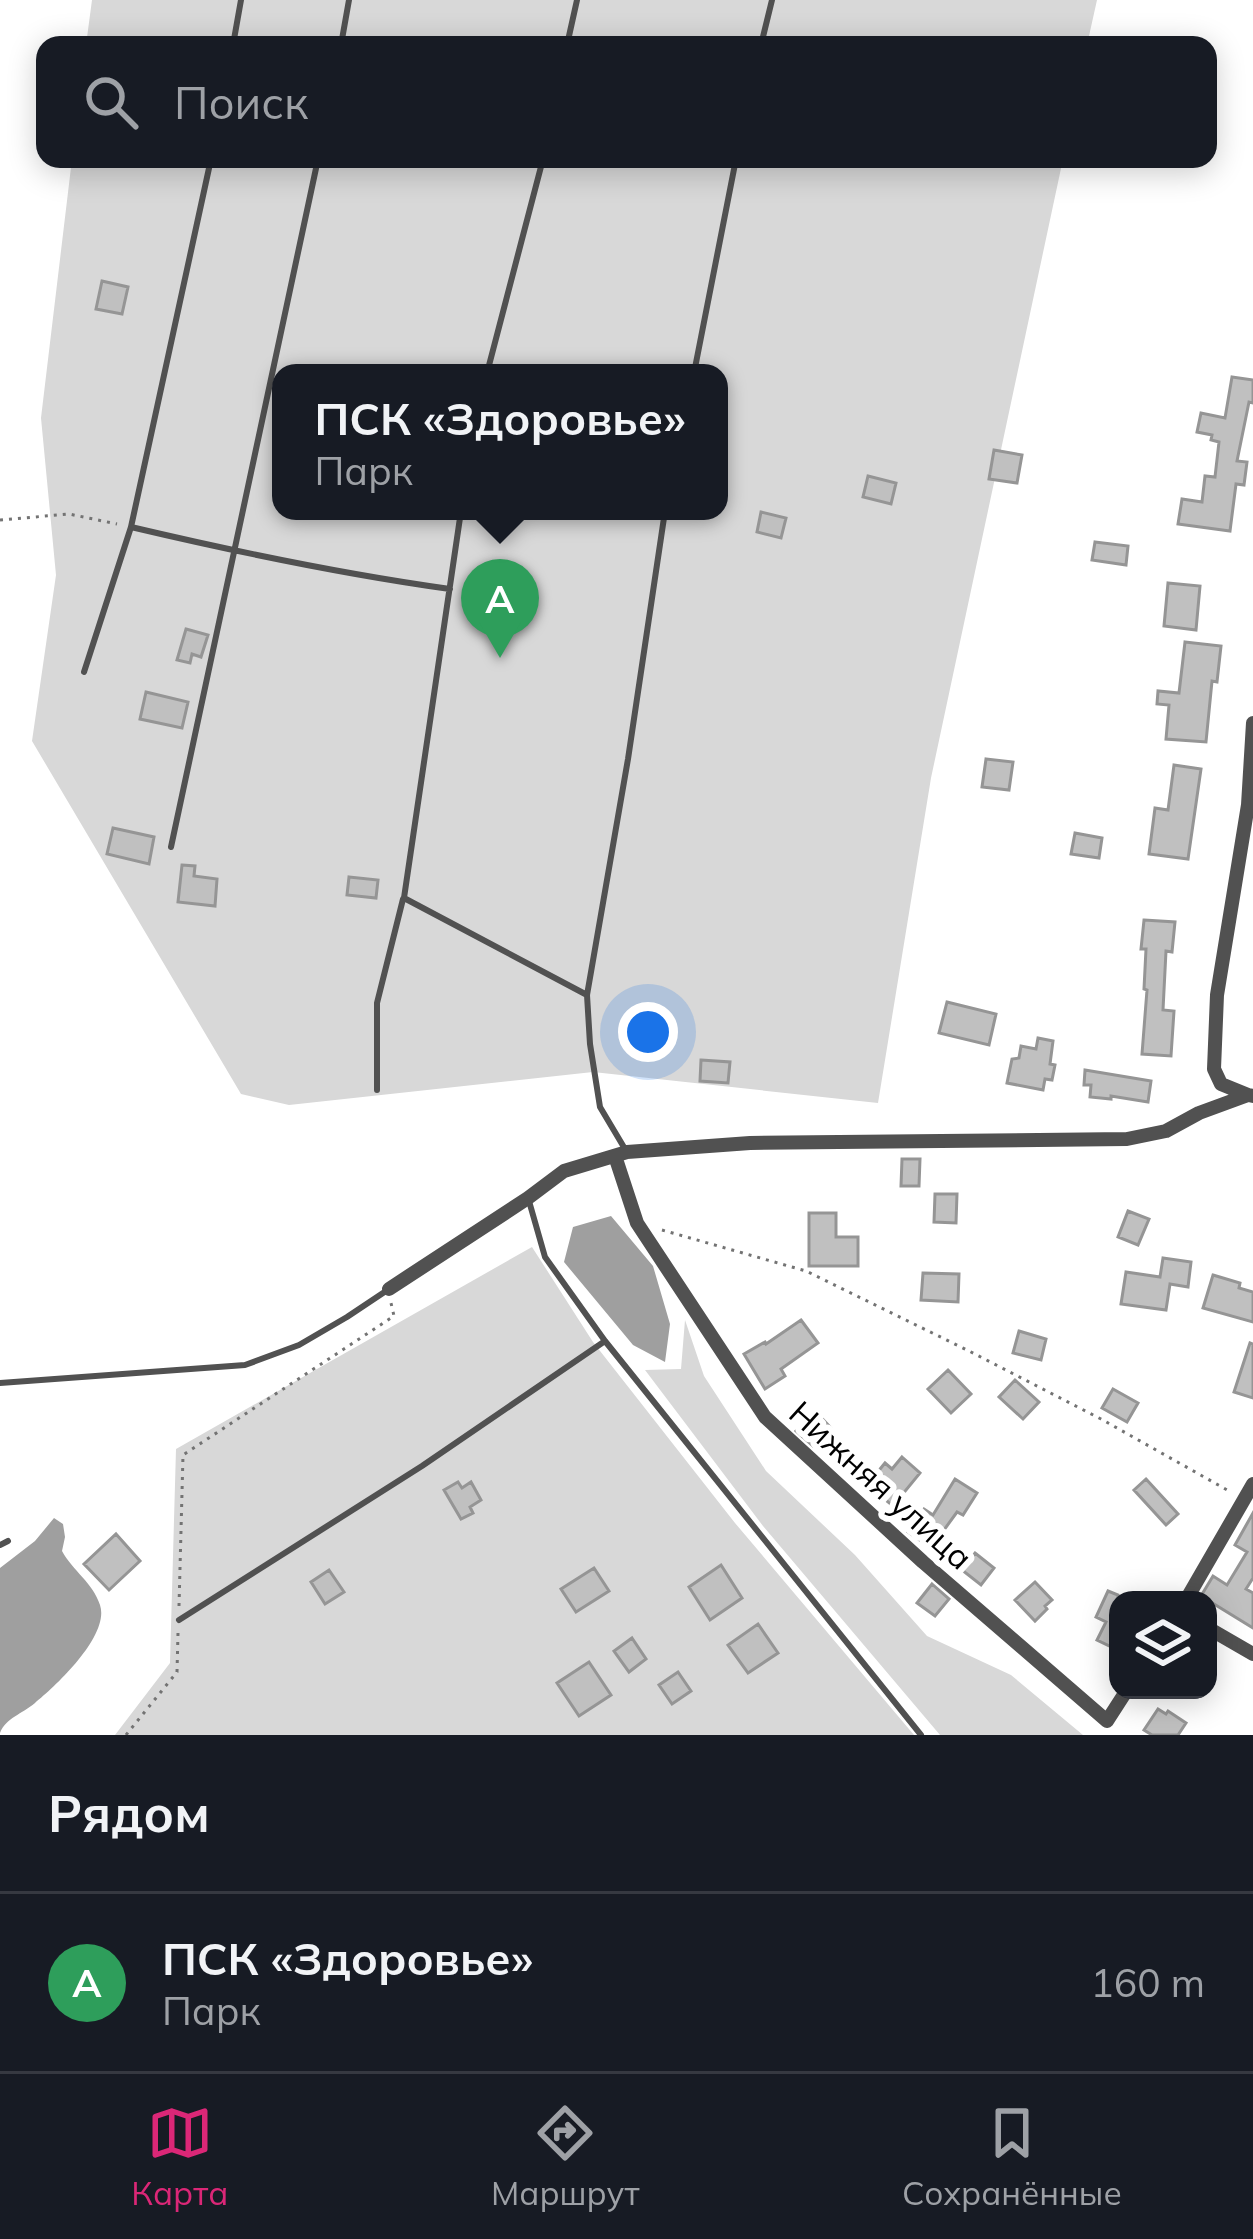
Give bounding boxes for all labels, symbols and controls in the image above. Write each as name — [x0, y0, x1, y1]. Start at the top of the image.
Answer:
search box — [36, 36, 1217, 168]
icon: search — [78, 69, 144, 135]
text: Поиск — [174, 74, 308, 130]
popup — [272, 364, 728, 520]
text: ПСК «Здоровье» — [314, 390, 686, 446]
text: Парк — [314, 446, 413, 495]
pin: A — [461, 559, 539, 658]
your location — [618, 1002, 678, 1062]
street label: Нижняя улица — [781, 1392, 981, 1578]
map controls — [1109, 1591, 1217, 1699]
button: layers — [1109, 1591, 1217, 1699]
text: Рядом — [48, 1781, 210, 1845]
text: ПСК «Здоровье» — [162, 1930, 533, 1986]
text: A — [72, 1958, 102, 2007]
text: 160 m — [1090, 1958, 1205, 2007]
text: Парк — [162, 1986, 260, 2035]
tab: Карта — [131, 2100, 228, 2213]
tab: Маршрут — [491, 2100, 639, 2213]
tab: Сохранённые — [902, 2100, 1122, 2213]

